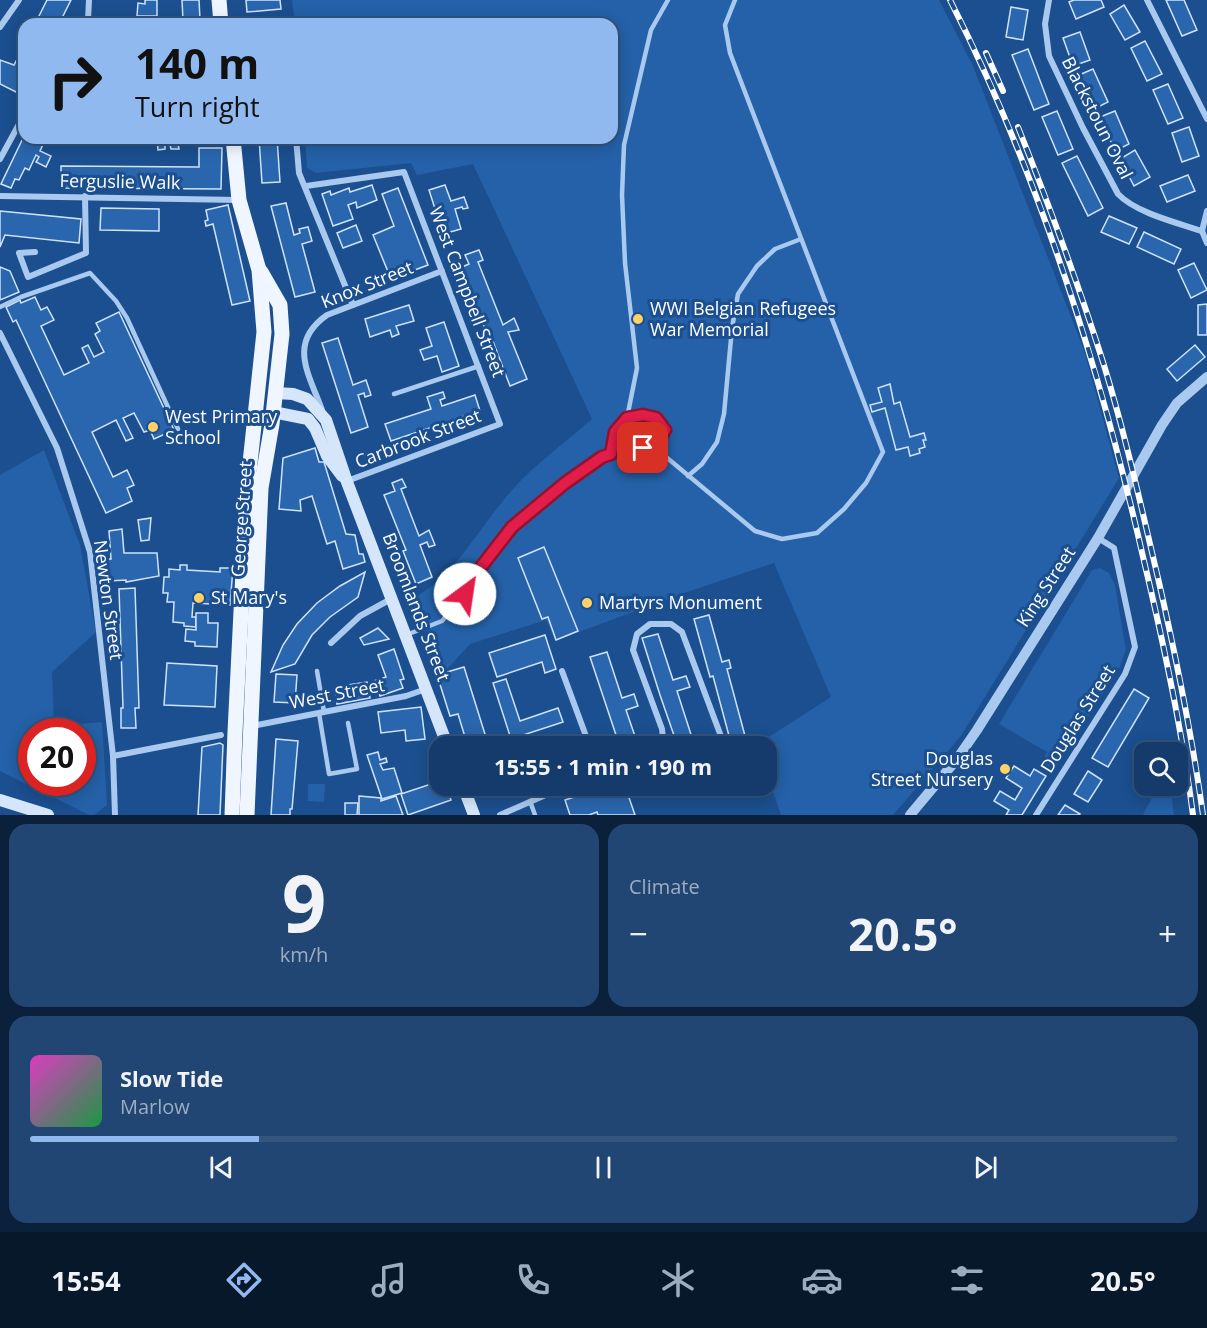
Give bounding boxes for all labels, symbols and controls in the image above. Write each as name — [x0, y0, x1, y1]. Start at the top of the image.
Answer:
text: 140 m — [135, 34, 259, 91]
icon: right — [36, 42, 114, 120]
street label: Blackstoun Oval — [1057, 52, 1139, 183]
text: Turn right — [135, 88, 260, 125]
street label: Ferguslie Walk — [59, 168, 181, 194]
street label: West Campbell Street — [424, 203, 511, 380]
street label: Knox Street — [317, 255, 416, 313]
place label: WWI Belgian Refugees War Memorial — [650, 296, 836, 341]
marker: WWI Belgian Refugees War Memorial — [631, 312, 645, 326]
street label: Carbrook Street — [351, 403, 484, 473]
place label: West Primary School — [165, 404, 278, 449]
marker: West Primary School — [146, 420, 160, 434]
pin — [617, 422, 668, 473]
icon: arrive — [626, 431, 659, 464]
street label: George Street — [225, 460, 257, 578]
street label: Broomlands Street — [378, 529, 456, 684]
street label: Newton Street — [89, 538, 129, 661]
street label: King Street — [1010, 542, 1080, 631]
position arrow — [433, 562, 497, 626]
place label: St Mary's — [211, 585, 287, 609]
place label: Martyrs Monument — [599, 590, 762, 614]
marker: St Mary's — [192, 591, 206, 605]
marker: Martyrs Monument — [580, 596, 594, 610]
street label: Douglas Street — [1034, 660, 1120, 777]
street label: West Street — [287, 672, 387, 714]
speed limit sign: 20 — [18, 718, 96, 796]
map controls — [1134, 742, 1188, 796]
button: search — [1134, 742, 1188, 796]
place label: Douglas Street Nursery — [871, 746, 994, 791]
text: 15:55 · 1 min · 190 m — [494, 751, 712, 781]
marker: Douglas Street Nursery — [998, 762, 1012, 776]
text: 9 — [282, 849, 326, 955]
text: Climate — [629, 873, 700, 900]
text: 20.5° — [848, 903, 958, 964]
text: − — [629, 911, 648, 956]
text: + — [1158, 911, 1177, 956]
text: km/h — [280, 941, 328, 968]
text: Slow Tide — [120, 1063, 223, 1093]
text: Marlow — [120, 1093, 190, 1120]
icon: previous — [205, 1151, 238, 1184]
icon: pause — [587, 1151, 620, 1184]
icon: next — [969, 1151, 1002, 1184]
icon: directions — [223, 1259, 265, 1301]
icon: music — [368, 1259, 410, 1301]
icon: phone — [512, 1259, 554, 1301]
icon: climate — [657, 1259, 699, 1301]
icon: car — [801, 1259, 843, 1301]
icon: filters — [946, 1259, 988, 1301]
text: 15:54 — [51, 1262, 121, 1299]
text: 20.5° — [1090, 1262, 1156, 1299]

